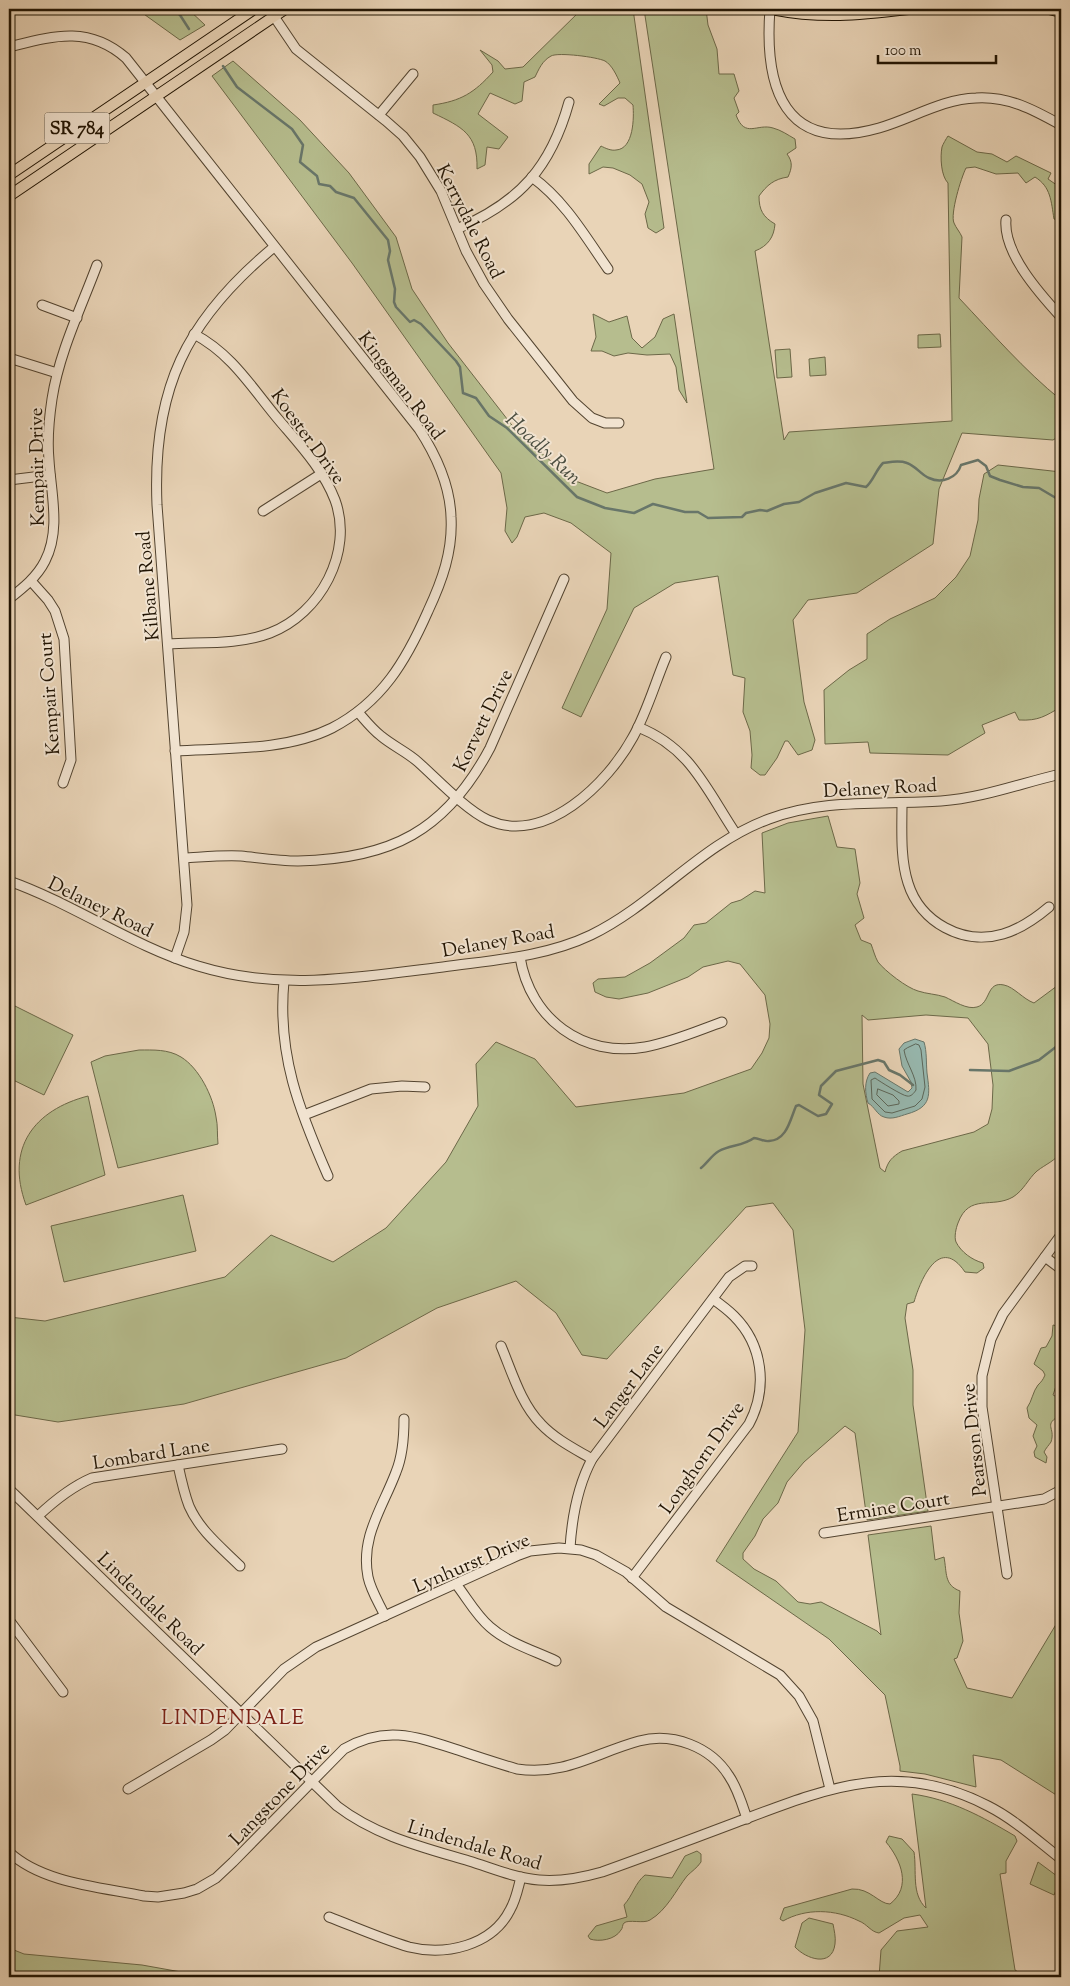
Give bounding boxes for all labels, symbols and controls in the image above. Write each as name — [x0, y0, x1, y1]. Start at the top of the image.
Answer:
scale bar — [878, 32, 995, 64]
text: 100 m — [885, 41, 922, 62]
road number: SR 784 — [44, 112, 110, 144]
street label: Kerrydale Road — [428, 160, 509, 284]
street label: Kingsman Road — [350, 327, 450, 447]
street label: Koester Drive — [263, 384, 351, 491]
street label: Kempair Drive — [24, 407, 53, 527]
water label: Hoadly Run — [498, 407, 587, 493]
street label: Kilbane Road — [131, 529, 168, 642]
street label: Kempair Court — [33, 631, 68, 756]
street label: Korvett Drive — [448, 665, 521, 777]
street label: Delaney Road — [823, 773, 938, 806]
street label: Delaney Road — [43, 871, 157, 945]
street label: Delaney Road — [440, 919, 557, 966]
street label: Langer Lane — [589, 1338, 671, 1435]
street label: Pearson Drive — [956, 1382, 995, 1497]
street label: Longhorn Drive — [654, 1397, 752, 1520]
street label: Lombard Lane — [91, 1433, 212, 1478]
street label: Ermine Court — [835, 1486, 952, 1531]
street label: Lynhurst Drive — [409, 1528, 535, 1601]
street label: Lindendale Road — [90, 1547, 209, 1663]
district label: LINDENDALE — [161, 1705, 305, 1734]
street label: Langstone Drive — [224, 1737, 337, 1853]
street label: Lindendale Road — [404, 1814, 545, 1879]

